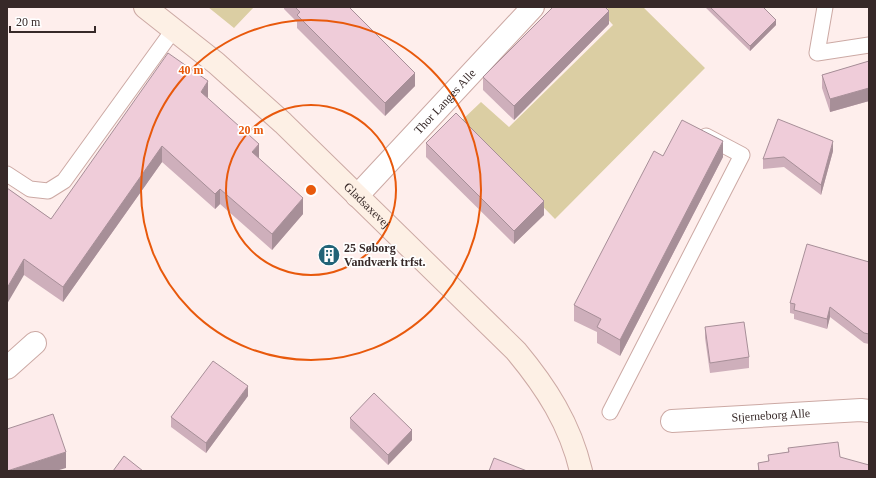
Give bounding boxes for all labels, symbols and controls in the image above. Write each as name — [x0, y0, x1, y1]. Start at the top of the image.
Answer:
scale bar — [10, 8, 95, 34]
text: 20 m — [16, 15, 41, 29]
text: 40 m — [179, 63, 204, 77]
street label: Thor Langes Alle — [411, 66, 479, 137]
text: 20 m — [239, 123, 264, 137]
street label: Gladsaxevej — [341, 180, 393, 231]
centre of rings — [304, 183, 318, 197]
place label: 25 Søborg Vandværk trfst. — [344, 241, 426, 269]
building icon: 25 Søborg Vandværk trfst. — [316, 242, 342, 268]
street label: Stjerneborg Alle — [731, 406, 811, 425]

